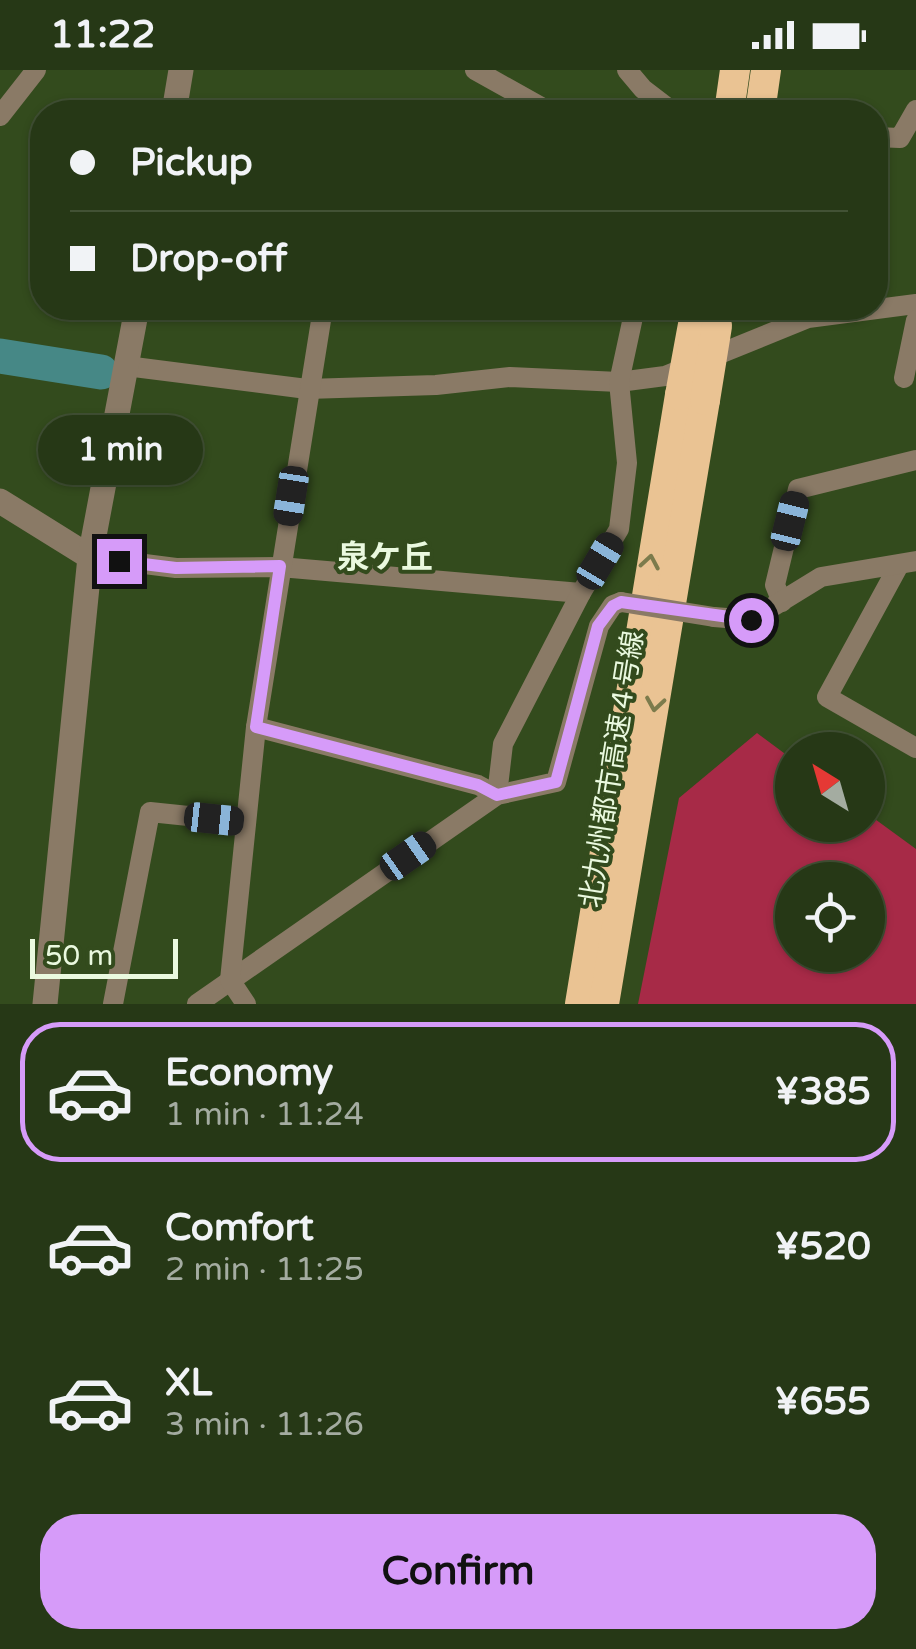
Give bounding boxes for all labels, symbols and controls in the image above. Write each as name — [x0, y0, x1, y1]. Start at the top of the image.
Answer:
text: 11:22 — [50, 12, 155, 58]
text: Pickup — [130, 140, 253, 186]
text: Drop-off — [130, 236, 287, 282]
callout: 1 min — [36, 416, 202, 486]
text: 1 min — [78, 431, 163, 469]
car — [271, 464, 311, 528]
car — [768, 488, 812, 554]
car — [572, 528, 628, 594]
route end — [97, 539, 142, 584]
district label: 泉ケ丘 — [337, 539, 433, 577]
one-way arrow — [639, 554, 660, 570]
route start — [729, 598, 774, 643]
street label: 北九州都市高速４号線 — [573, 628, 651, 910]
one-way arrow — [645, 695, 666, 712]
north arrow — [775, 732, 885, 842]
map controls — [775, 732, 885, 972]
car — [183, 801, 245, 837]
car — [375, 827, 441, 885]
button: locate — [775, 862, 885, 972]
scale bar — [30, 934, 178, 978]
text: 50 m — [45, 939, 113, 973]
icon: car — [45, 1047, 135, 1137]
text: Economy — [165, 1050, 333, 1096]
text: ¥385 — [774, 1069, 871, 1115]
text: 1 min · 11:24 — [165, 1096, 364, 1134]
icon: car — [45, 1202, 135, 1292]
text: Comfort — [165, 1205, 314, 1251]
text: ¥520 — [774, 1224, 871, 1270]
text: 2 min · 11:25 — [165, 1251, 364, 1289]
icon: car — [45, 1357, 135, 1447]
text: XL — [165, 1360, 212, 1406]
text: ¥655 — [774, 1379, 871, 1425]
text: 3 min · 11:26 — [165, 1406, 364, 1444]
button: Confirm — [40, 1514, 876, 1629]

